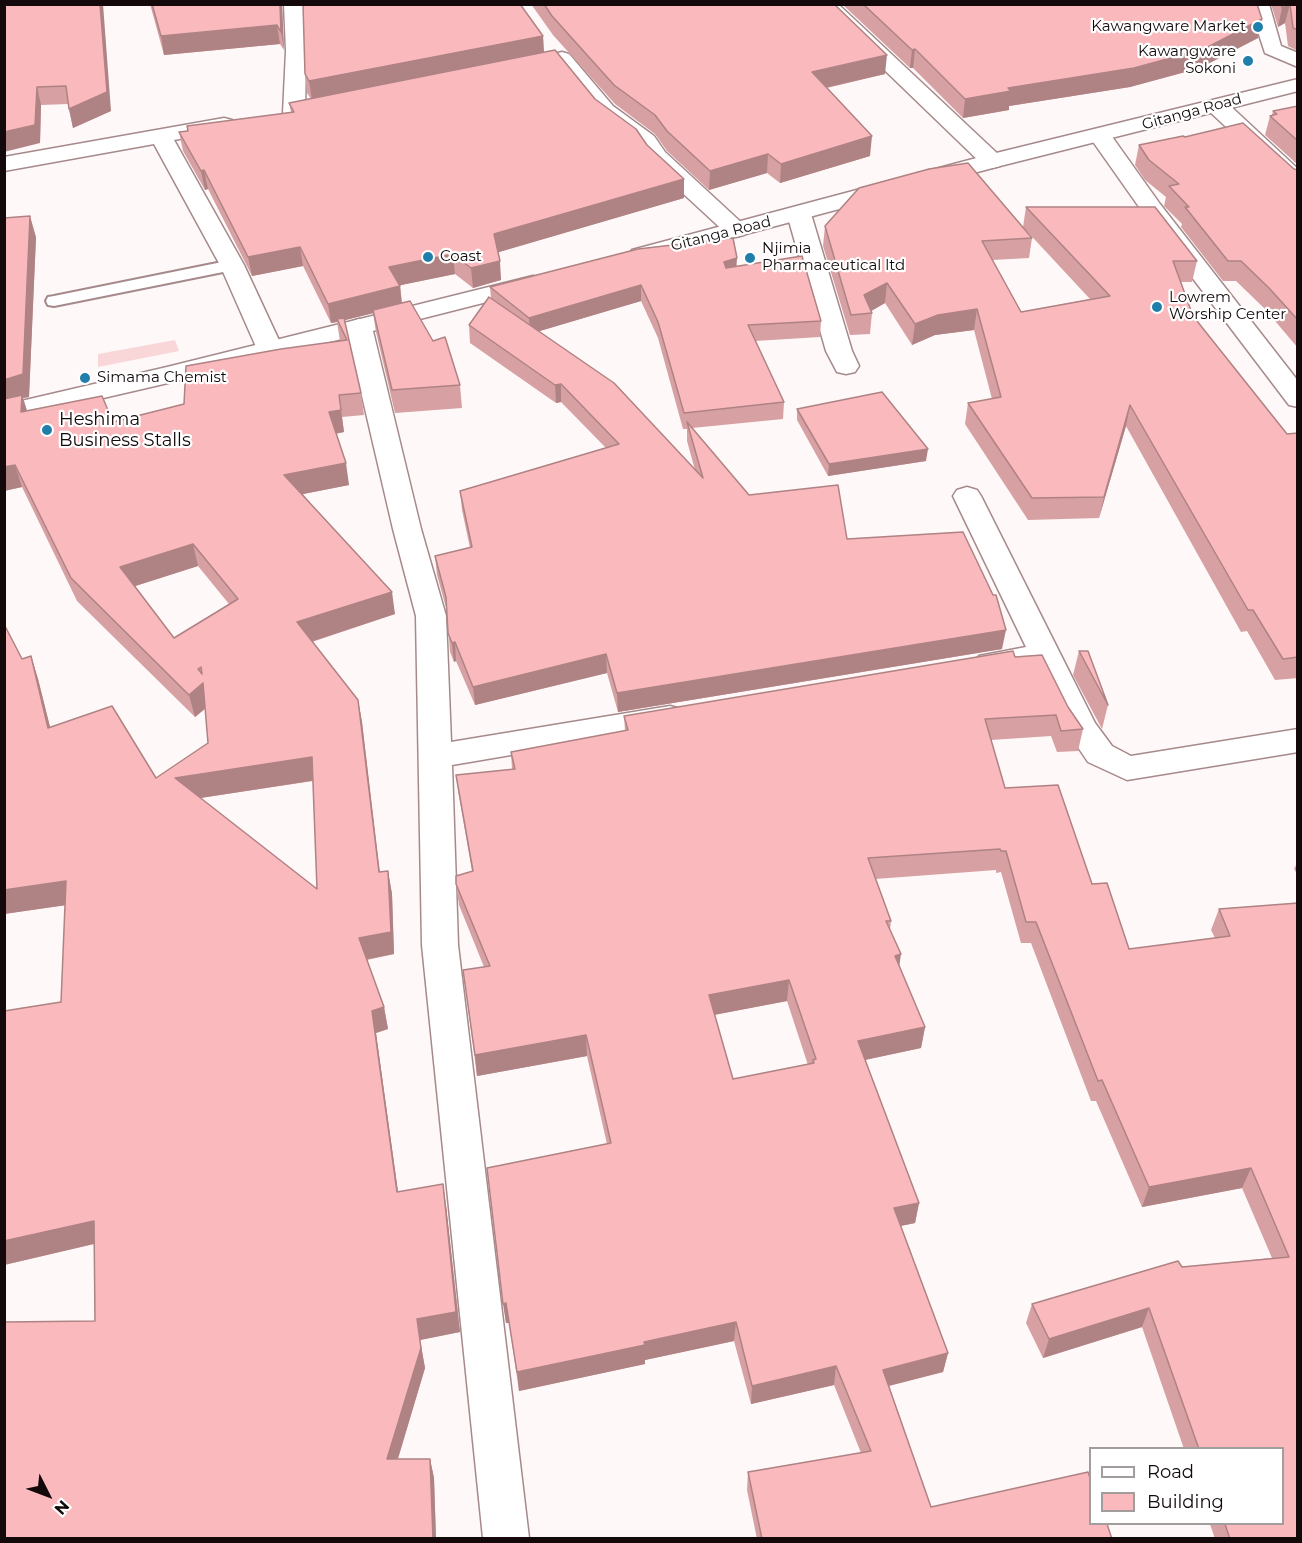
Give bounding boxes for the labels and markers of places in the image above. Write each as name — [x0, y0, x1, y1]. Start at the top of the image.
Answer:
place label: Kawangware Market — [1091, 18, 1246, 36]
marker: Kawangware Market — [1251, 20, 1265, 34]
place label: Kawangware Sokoni — [1138, 43, 1236, 78]
marker: Kawangware Sokoni — [1241, 54, 1255, 68]
place label: Njimia Pharmaceutical ltd — [762, 240, 905, 275]
place label: Coast — [440, 248, 482, 266]
marker: Coast — [421, 250, 435, 264]
marker: Njimia Pharmaceutical ltd — [743, 251, 757, 265]
place label: Lowrem Worship Center — [1169, 289, 1286, 324]
marker: Lowrem Worship Center — [1150, 300, 1164, 314]
place label: Simama Chemist — [97, 369, 227, 387]
marker: Simama Chemist — [78, 371, 92, 385]
place label: Heshima Business Stalls — [59, 409, 191, 452]
marker: Heshima Business Stalls — [40, 423, 54, 437]

